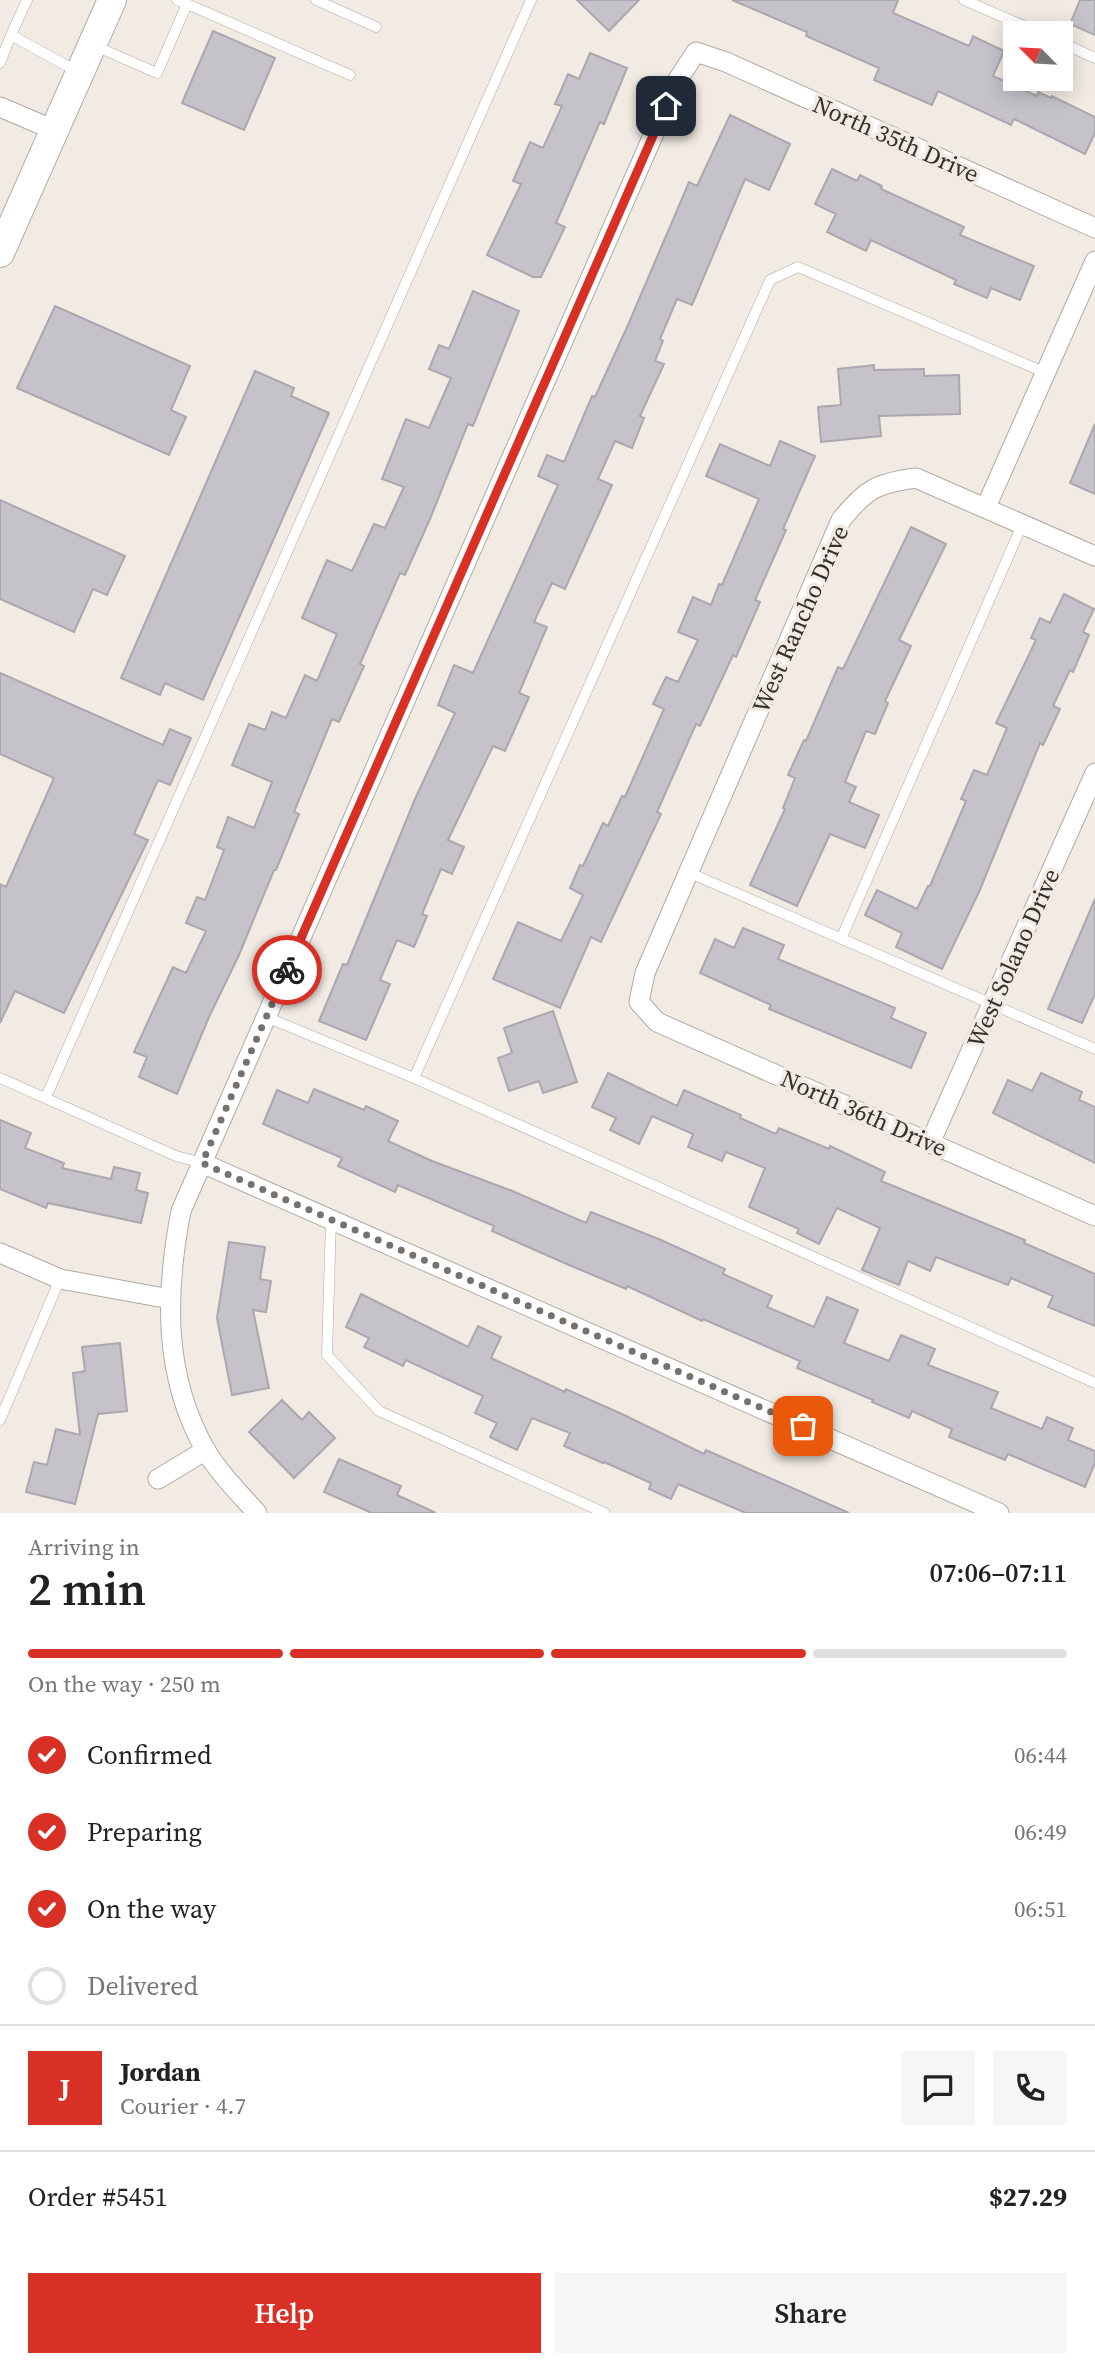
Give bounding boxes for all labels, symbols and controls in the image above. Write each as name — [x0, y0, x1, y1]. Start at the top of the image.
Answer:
north arrow — [1003, 21, 1073, 91]
map controls — [1003, 21, 1073, 91]
pin — [636, 76, 696, 136]
icon: home — [647, 87, 685, 125]
street label: North 35th Drive — [808, 88, 984, 190]
street label: West Rancho Drive — [744, 520, 856, 718]
street label: West Solano Drive — [959, 863, 1067, 1053]
courier — [252, 935, 322, 1005]
icon: bike — [268, 951, 306, 989]
street label: North 36th Drive — [776, 1062, 952, 1164]
pin — [773, 1396, 833, 1456]
icon: bag — [784, 1407, 822, 1445]
text: Arriving in — [28, 1531, 140, 1563]
text: 07:06–07:11 — [930, 1555, 1067, 1591]
text: 2 min — [28, 1557, 146, 1620]
text: On the way · 250 m — [28, 1668, 221, 1700]
icon: check — [28, 1736, 66, 1774]
text: Confirmed — [87, 1737, 212, 1773]
text: 06:44 — [1014, 1739, 1067, 1771]
icon: check — [28, 1813, 66, 1851]
text: Preparing — [87, 1814, 202, 1850]
text: 06:49 — [1014, 1816, 1067, 1848]
icon: check — [28, 1890, 66, 1928]
text: On the way — [87, 1891, 216, 1927]
text: 06:51 — [1014, 1893, 1067, 1925]
text: Delivered — [87, 1968, 198, 2004]
button: chat — [901, 2051, 975, 2125]
button: phone — [993, 2051, 1067, 2125]
text: Jordan — [120, 2054, 201, 2090]
text: J — [60, 2070, 70, 2106]
text: Courier · 4.7 — [120, 2090, 246, 2122]
text: Order #5451 — [28, 2179, 168, 2215]
text: $27.29 — [989, 2179, 1067, 2215]
button: Help — [28, 2273, 541, 2353]
button: Share — [555, 2273, 1067, 2353]

